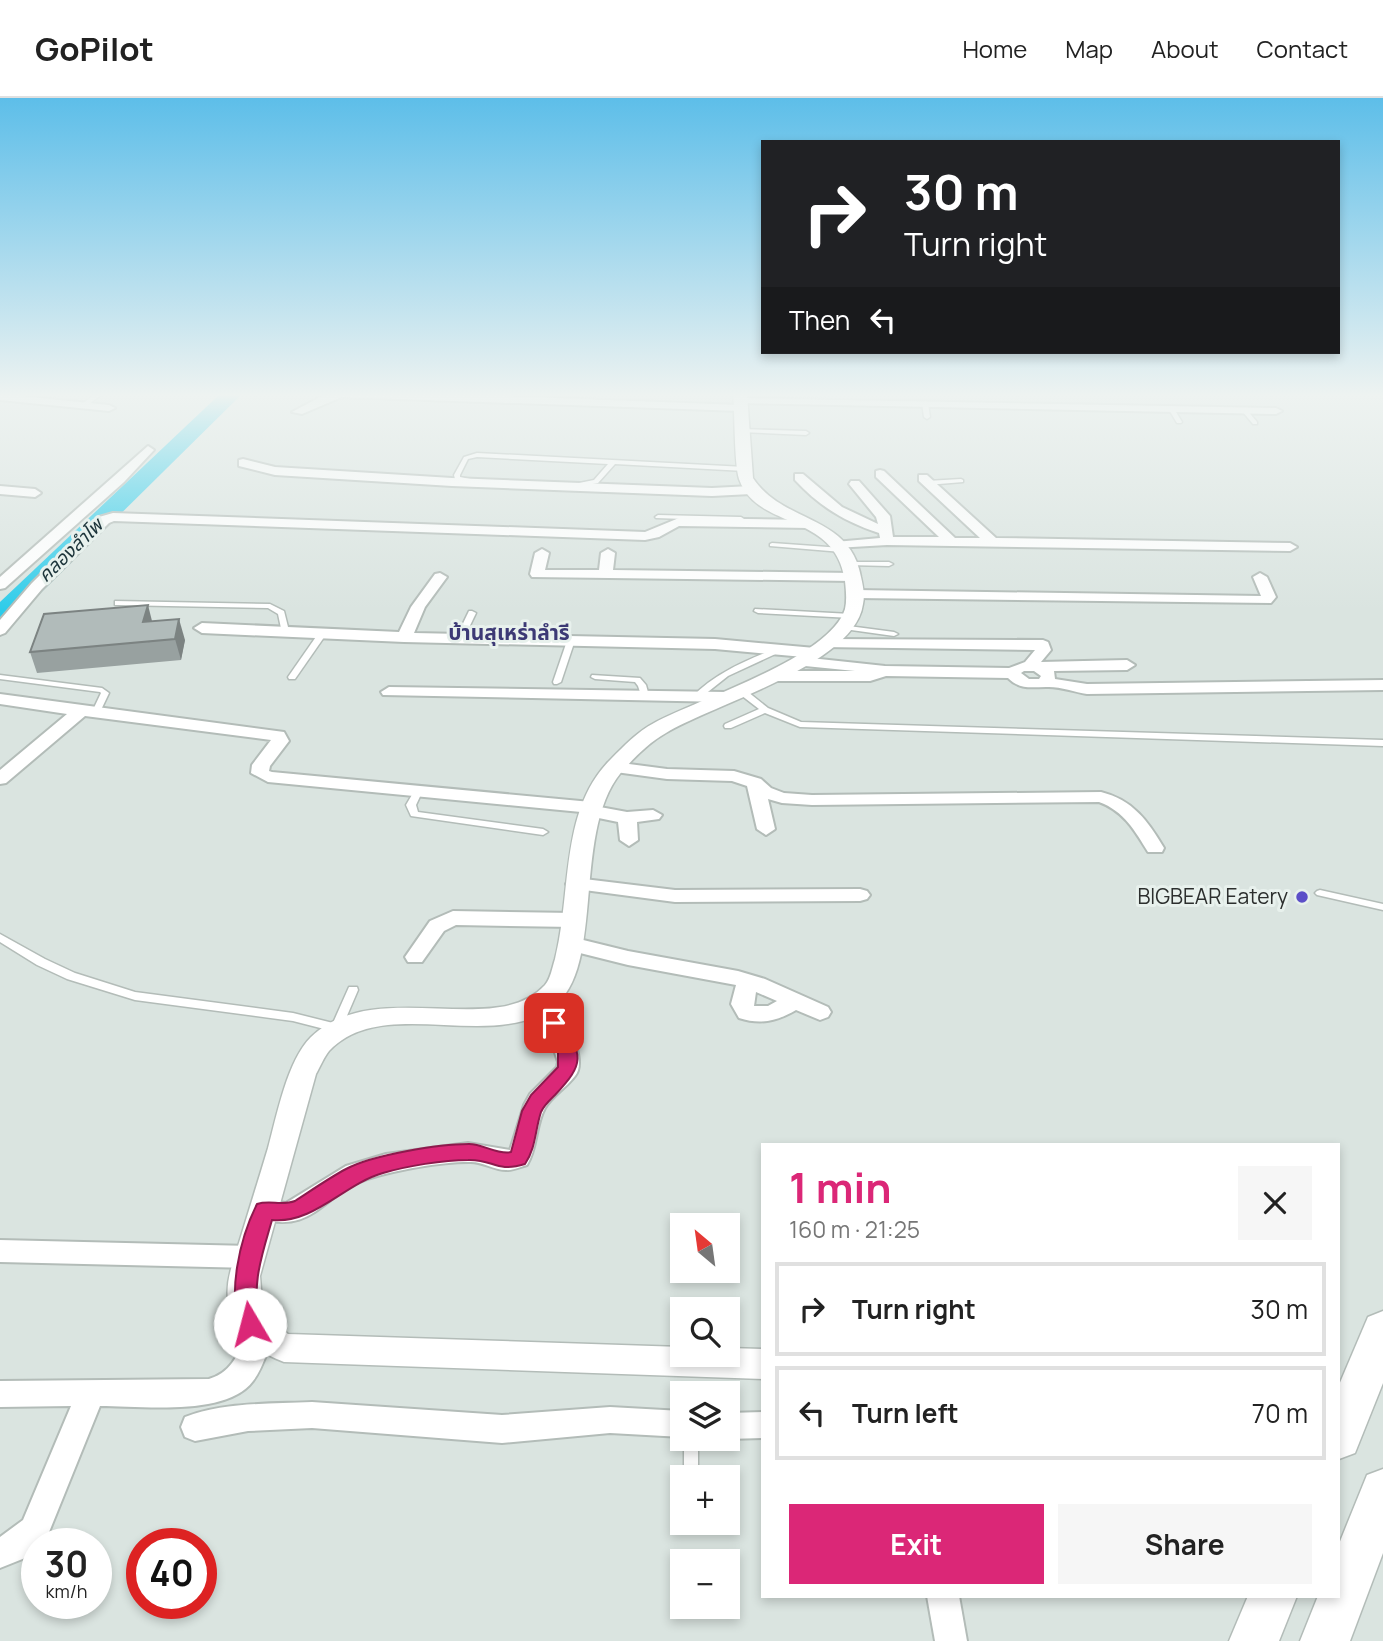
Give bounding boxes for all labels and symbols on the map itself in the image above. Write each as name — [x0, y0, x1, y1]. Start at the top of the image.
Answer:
water label: คลองลำโพ — [32, 511, 110, 587]
district label: บ้านสุเหร่าลำรี — [448, 618, 570, 646]
place label: BIGBEAR Eatery — [1137, 882, 1288, 910]
marker: BIGBEAR Eatery — [1294, 889, 1310, 905]
pin — [524, 993, 584, 1053]
north arrow — [670, 1213, 740, 1283]
position arrow — [213, 1287, 287, 1361]
speed limit sign: 40 — [126, 1528, 217, 1619]

